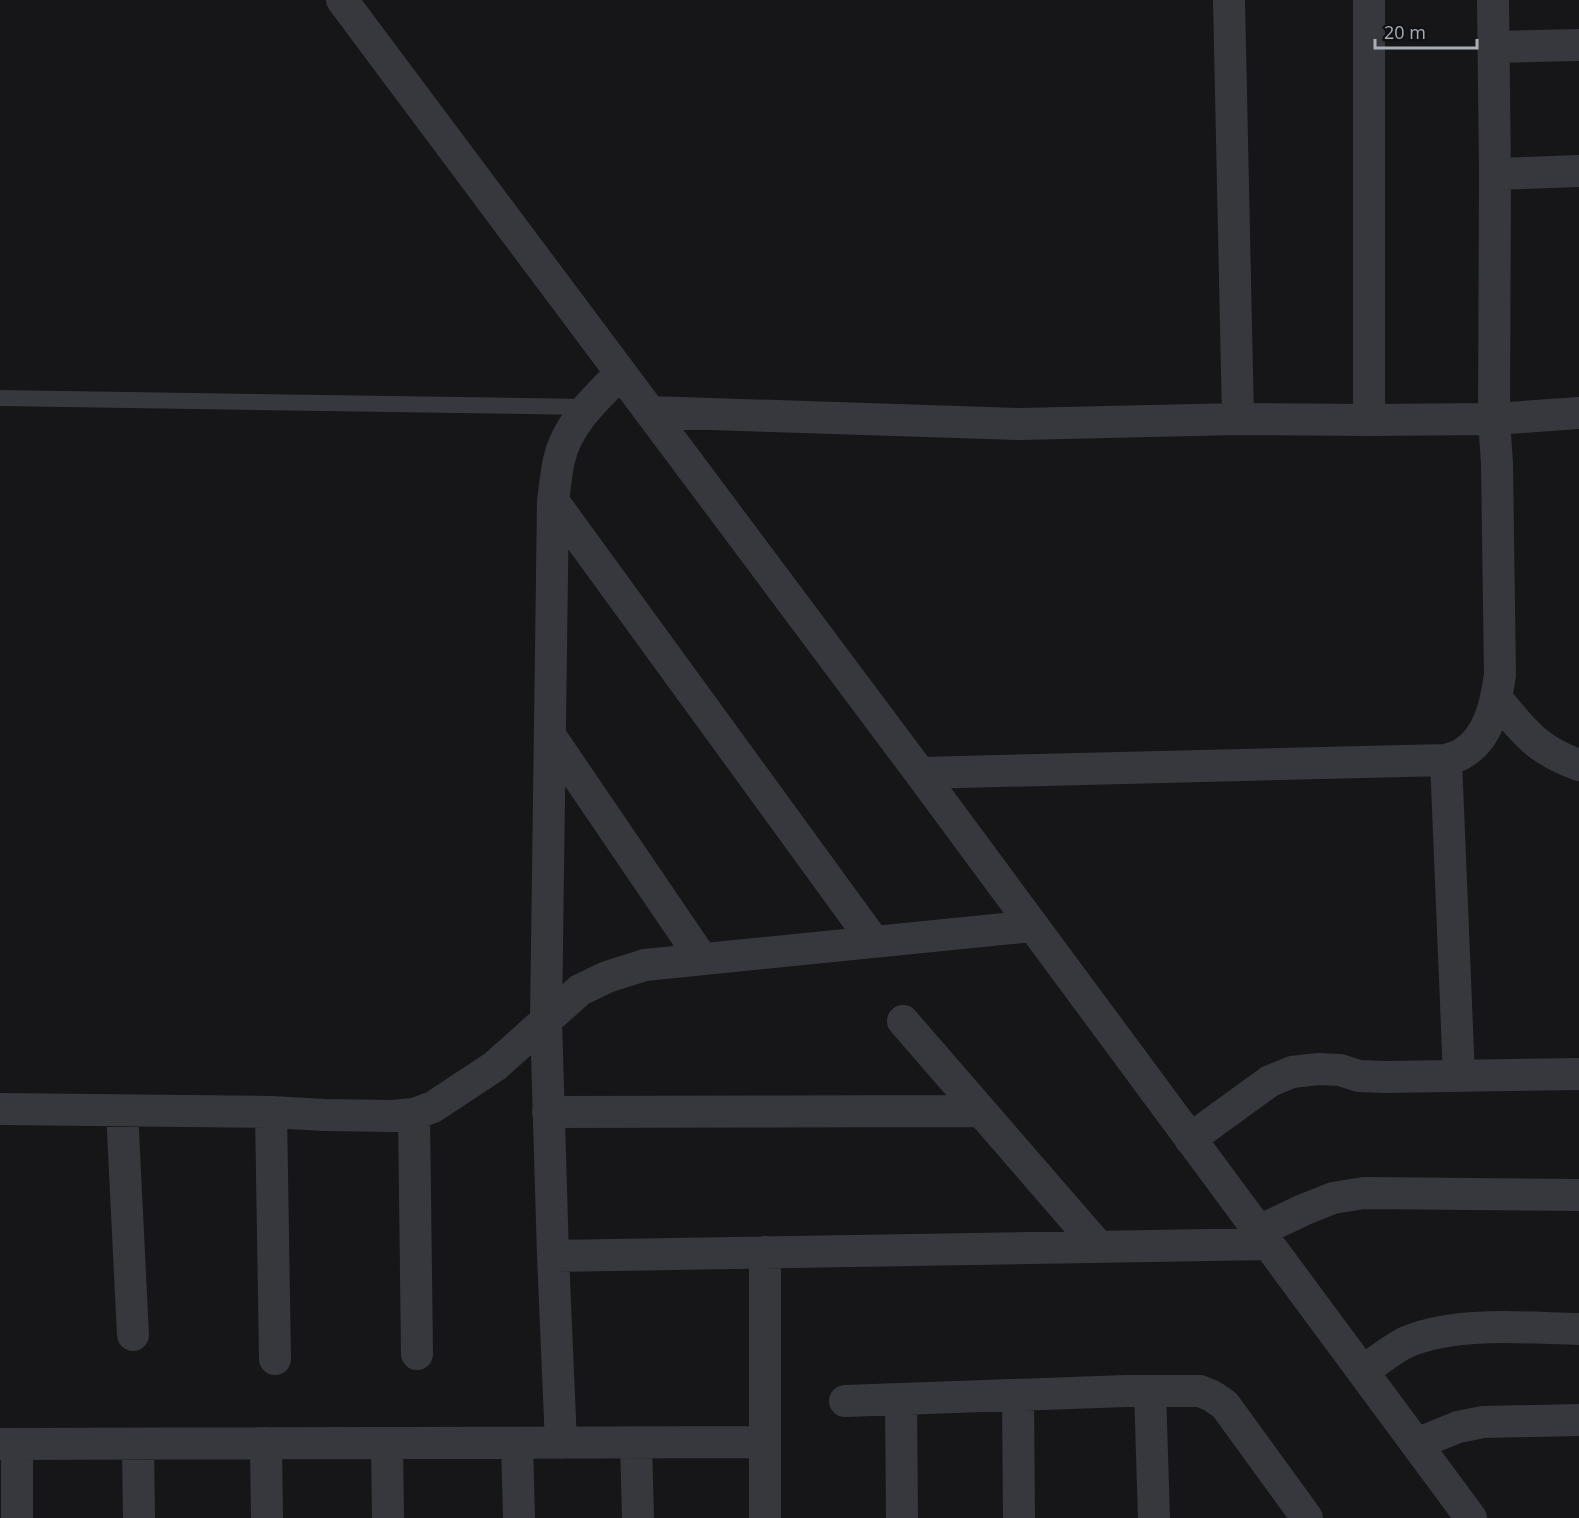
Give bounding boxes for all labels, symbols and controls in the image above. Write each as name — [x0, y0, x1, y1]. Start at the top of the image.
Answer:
scale bar — [1375, 12, 1477, 50]
text: 20 m — [1384, 20, 1426, 44]

